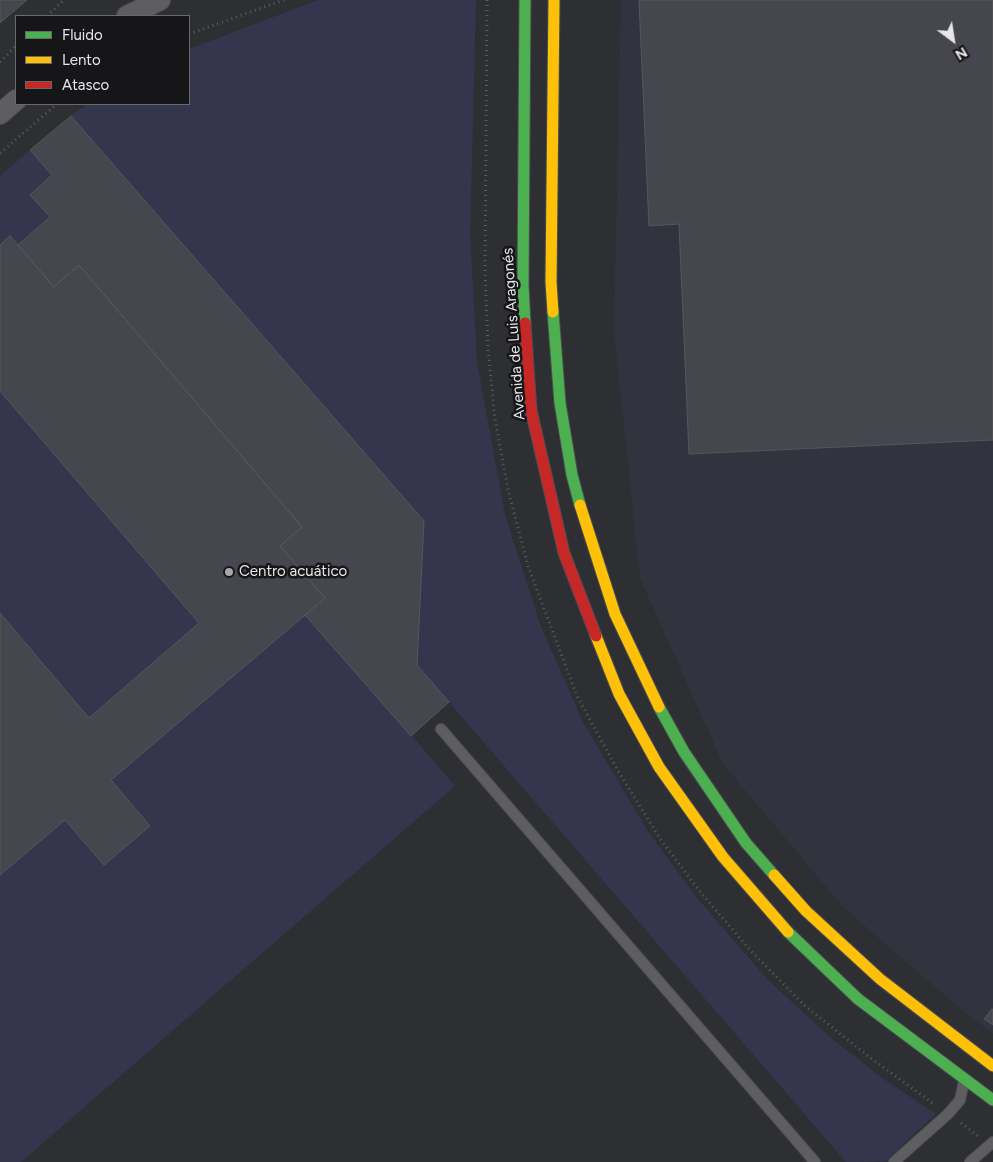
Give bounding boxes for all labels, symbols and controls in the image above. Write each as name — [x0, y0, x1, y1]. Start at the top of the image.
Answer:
legend — [15, 15, 190, 105]
north arrow — [928, 15, 978, 65]
text: Fluido — [62, 26, 103, 44]
text: N — [952, 43, 970, 63]
text: Lento — [62, 51, 101, 69]
text: Atasco — [62, 76, 109, 94]
street label: Avenida de Luis Aragonés — [499, 247, 529, 421]
place label: Centro acuático — [239, 563, 347, 581]
marker: Centro acuático — [223, 566, 235, 578]

